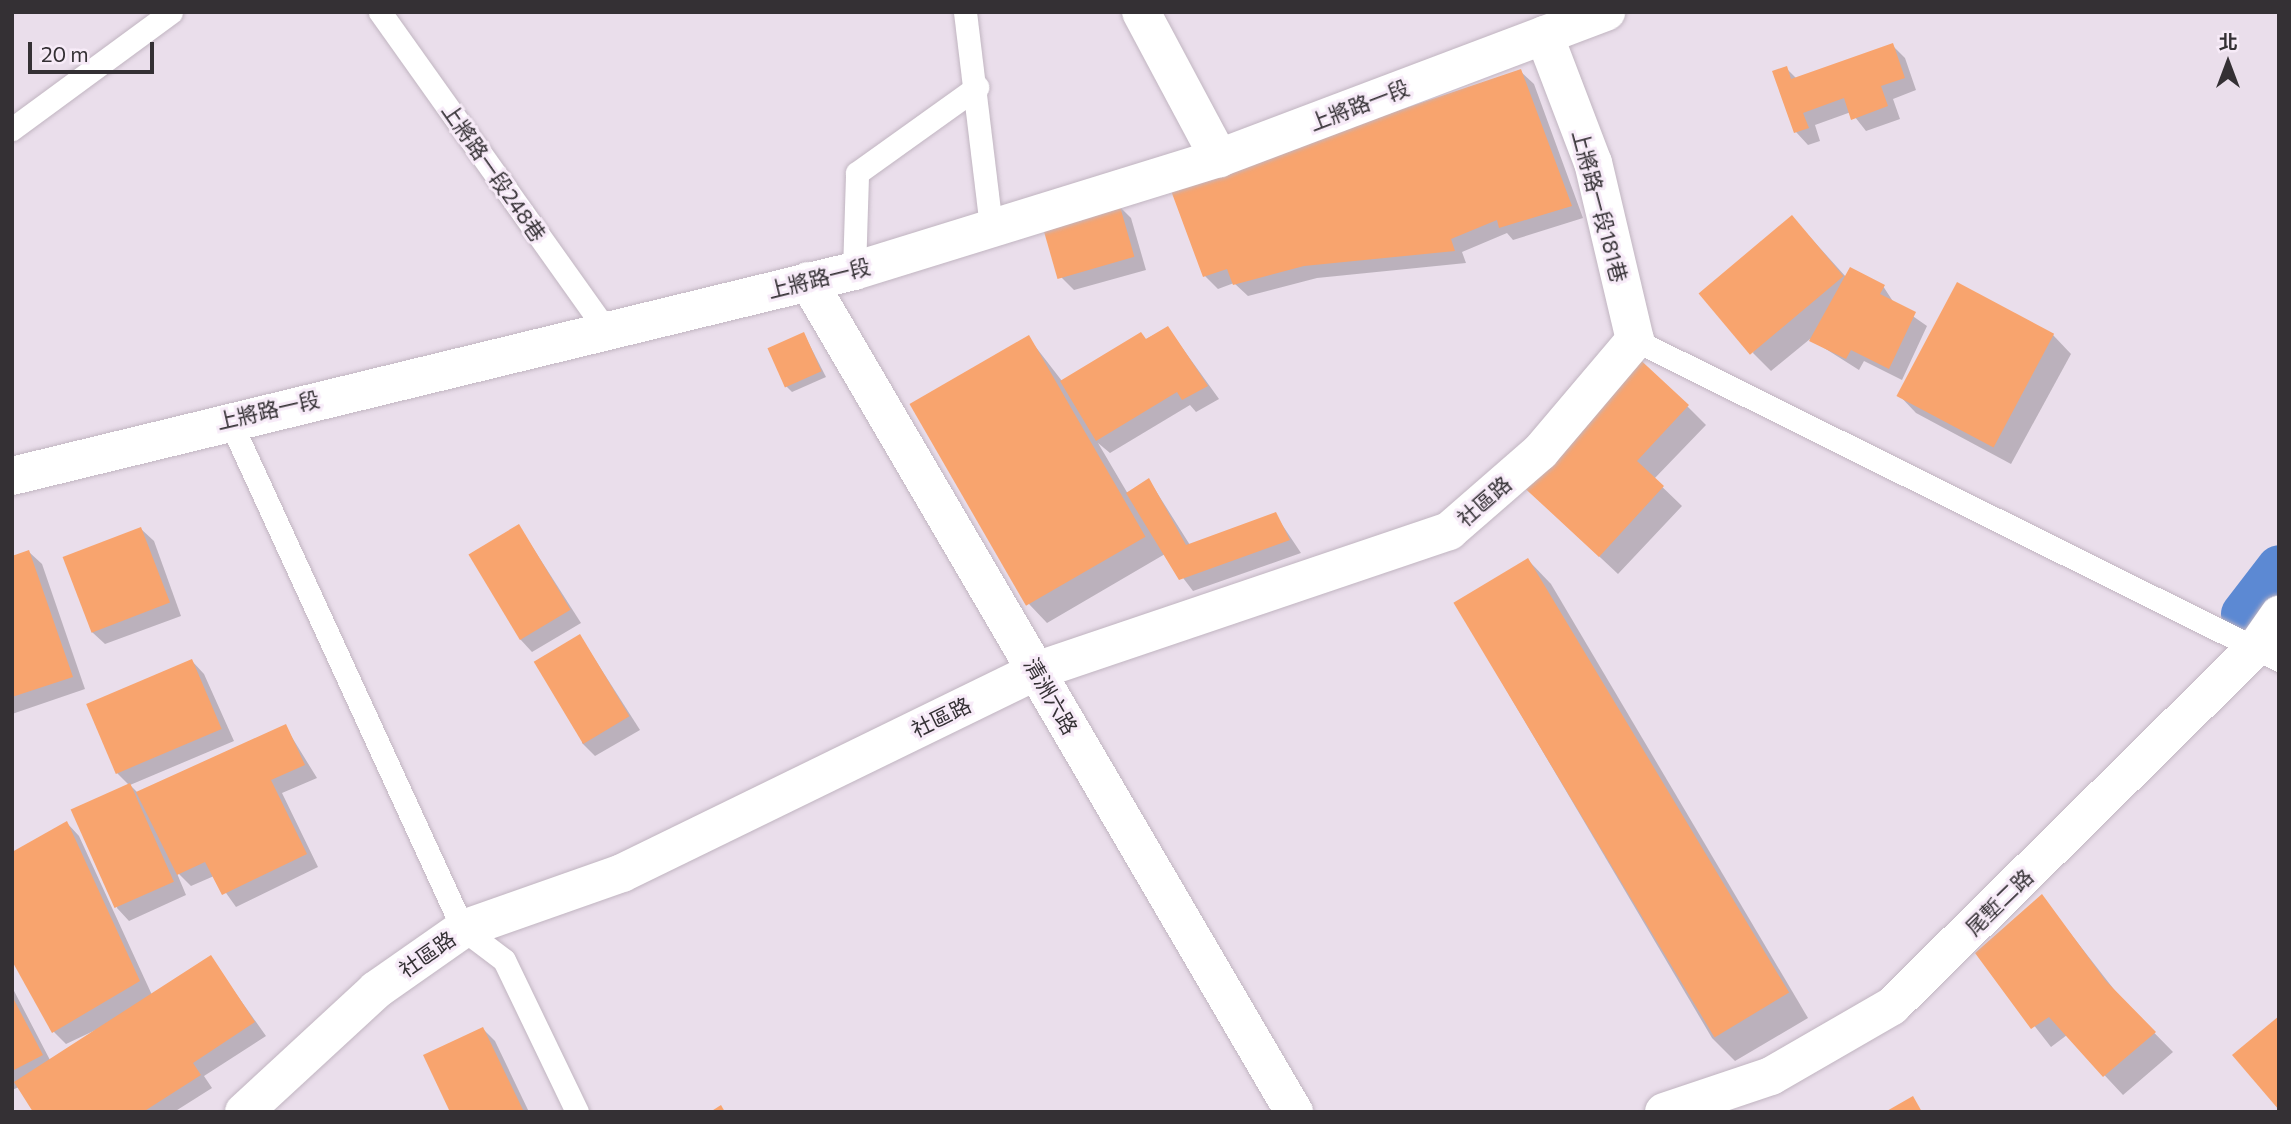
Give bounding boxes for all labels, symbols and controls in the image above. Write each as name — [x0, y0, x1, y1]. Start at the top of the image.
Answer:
scale bar — [32, 28, 158, 72]
north arrow — [2193, 28, 2263, 98]
text: 北 — [2218, 30, 2238, 53]
text: 20 m — [41, 41, 89, 66]
street label: 上將路一段 — [1305, 74, 1413, 136]
street label: 上將路一段248巷 — [437, 98, 551, 246]
street label: 上將路一段181巷 — [1568, 127, 1632, 285]
street label: 上將路一段 — [765, 253, 873, 303]
street label: 上將路一段 — [214, 386, 322, 434]
street label: 社區路 — [1452, 471, 1516, 531]
street label: 清洲六路 — [1019, 653, 1083, 739]
street label: 社區路 — [907, 692, 975, 742]
street label: 尾塹二路 — [1960, 864, 2038, 940]
street label: 社區路 — [394, 926, 460, 982]

